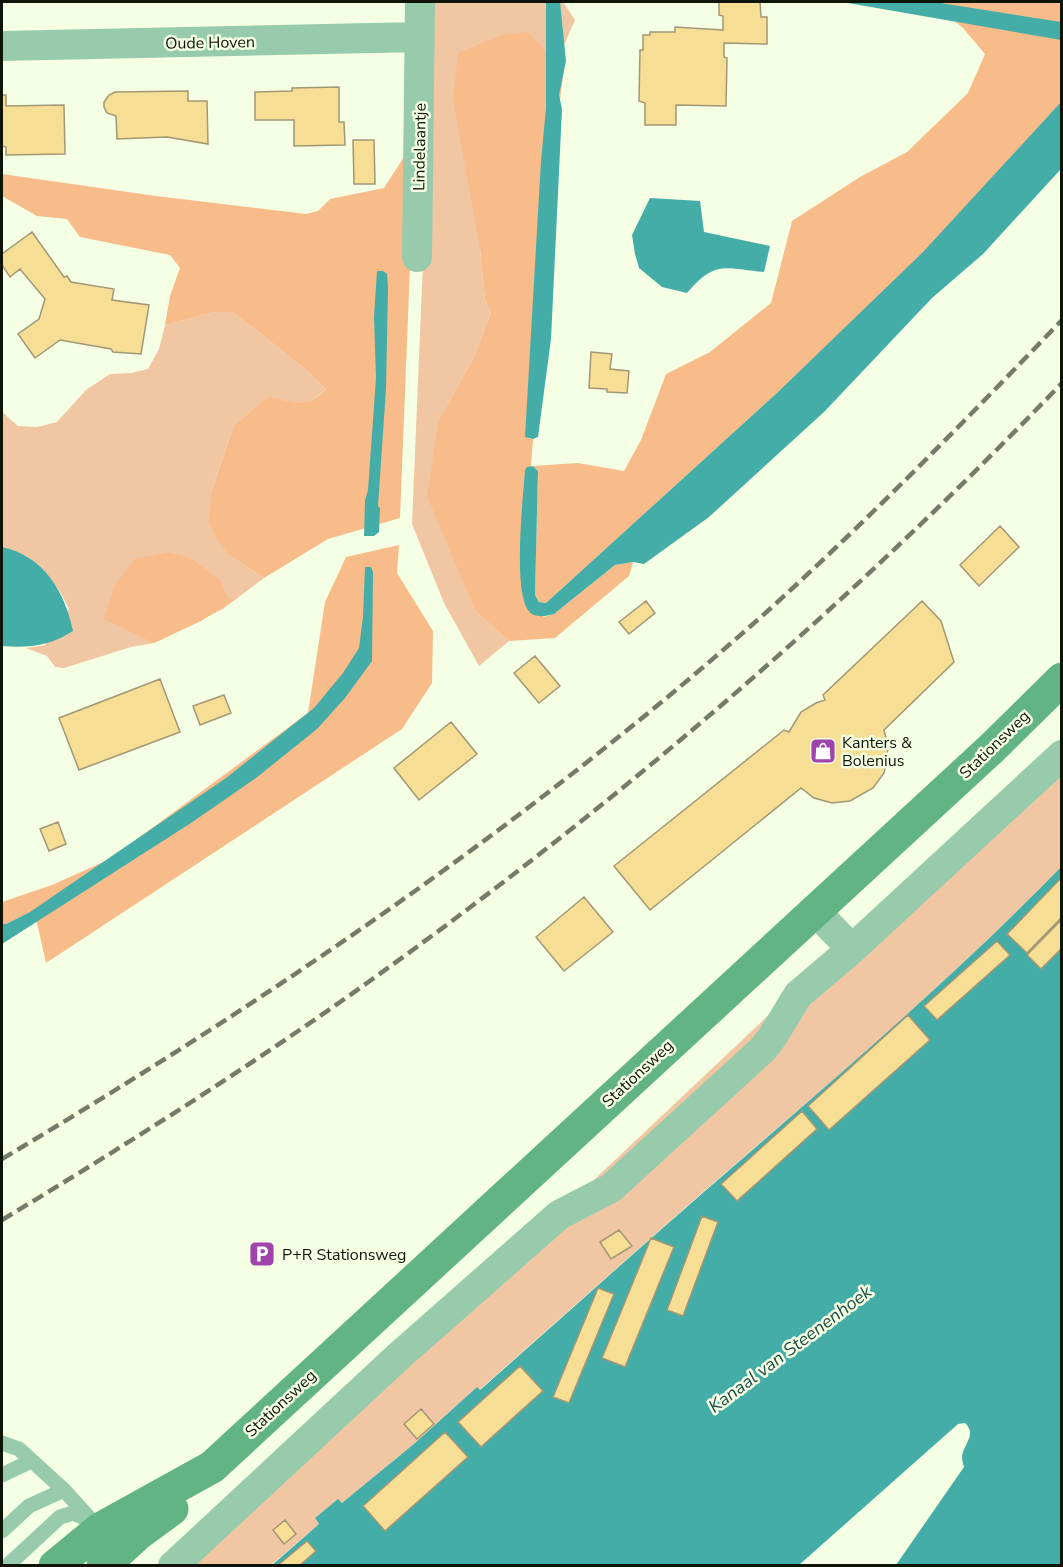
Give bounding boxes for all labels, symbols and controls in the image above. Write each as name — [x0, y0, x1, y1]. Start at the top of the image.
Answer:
street label: Oude Hoven — [165, 31, 255, 55]
street label: Lindelaantje — [408, 103, 432, 191]
street label: Stationsweg — [955, 706, 1035, 784]
place label: Kanters & Bolenius — [842, 732, 912, 772]
shop icon: Kanters & Bolenius — [808, 736, 838, 766]
street label: Stationsweg — [597, 1035, 678, 1112]
parking icon: P+R Stationsweg — [247, 1239, 277, 1269]
place label: P+R Stationsweg — [282, 1244, 407, 1266]
water label: Kanaal van Steenenhoek — [703, 1279, 877, 1418]
street label: Stationsweg — [240, 1365, 321, 1442]

